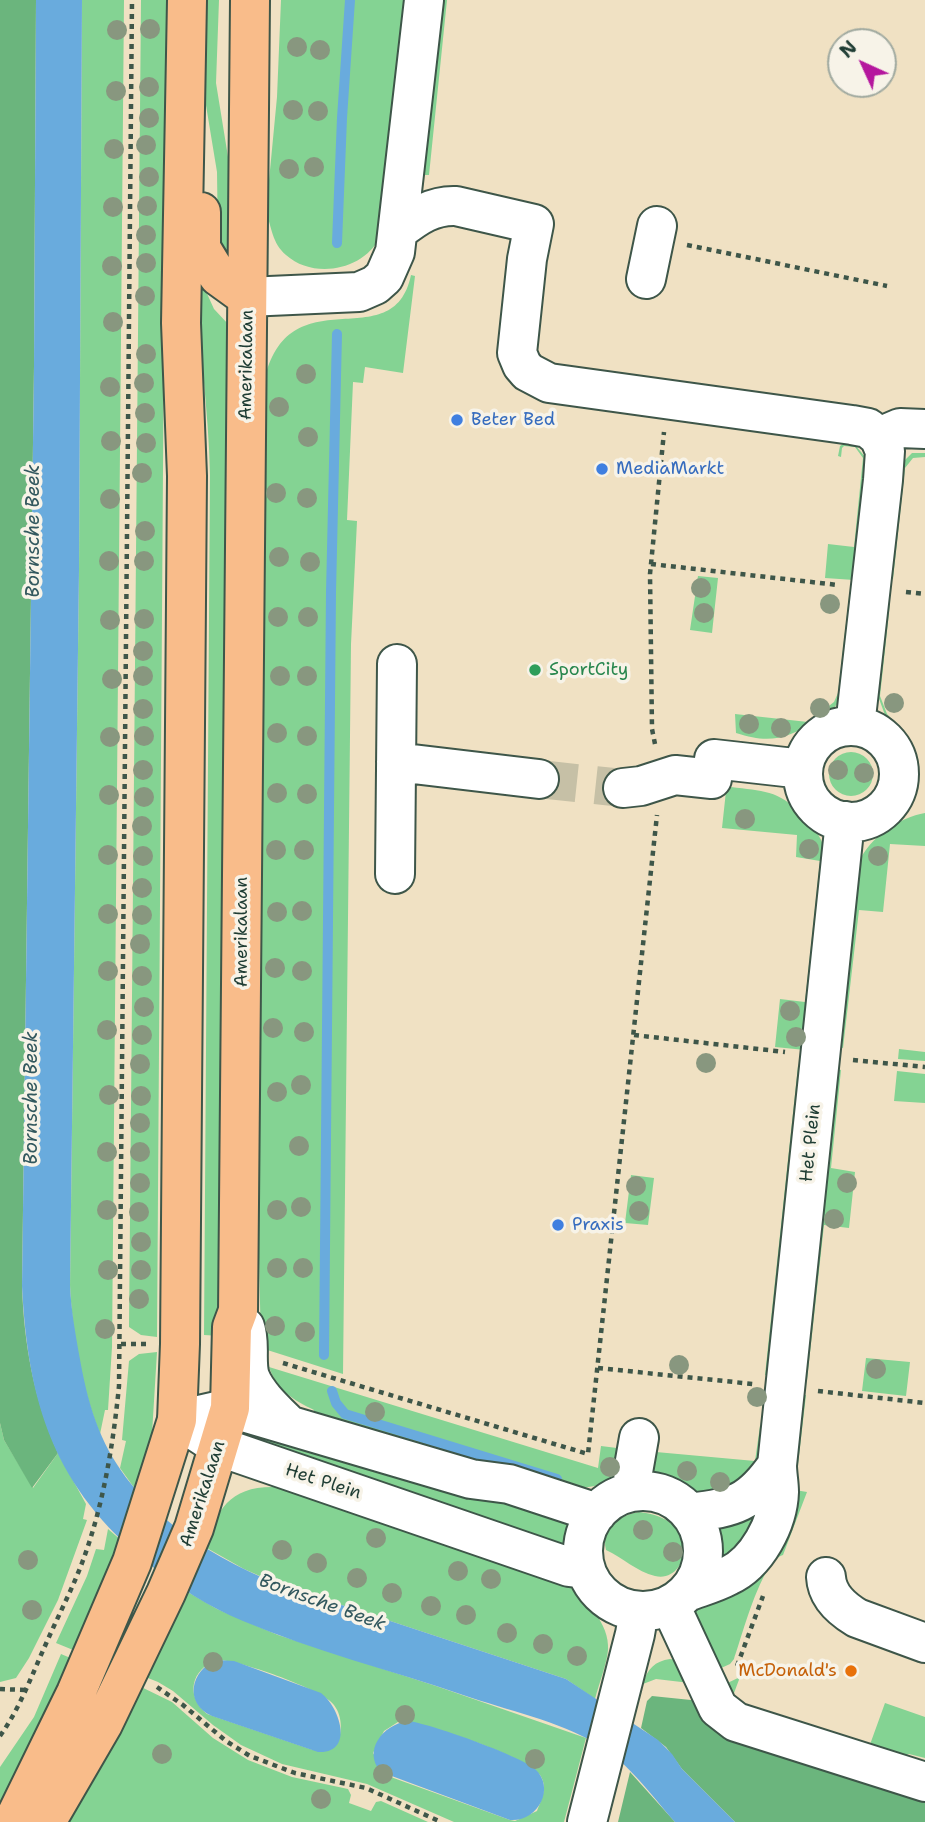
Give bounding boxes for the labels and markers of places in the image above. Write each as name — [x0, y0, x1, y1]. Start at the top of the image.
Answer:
place label: Beter Bed — [471, 409, 555, 431]
marker: Beter Bed — [449, 412, 465, 428]
place label: MediaMarkt — [616, 458, 724, 480]
marker: MediaMarkt — [594, 461, 610, 477]
place label: SportCity — [549, 659, 628, 681]
marker: SportCity — [527, 662, 543, 678]
place label: Praxis — [572, 1214, 624, 1236]
marker: Praxis — [550, 1217, 566, 1233]
place label: McDonald's — [738, 1660, 837, 1682]
marker: McDonald's — [843, 1663, 859, 1679]

